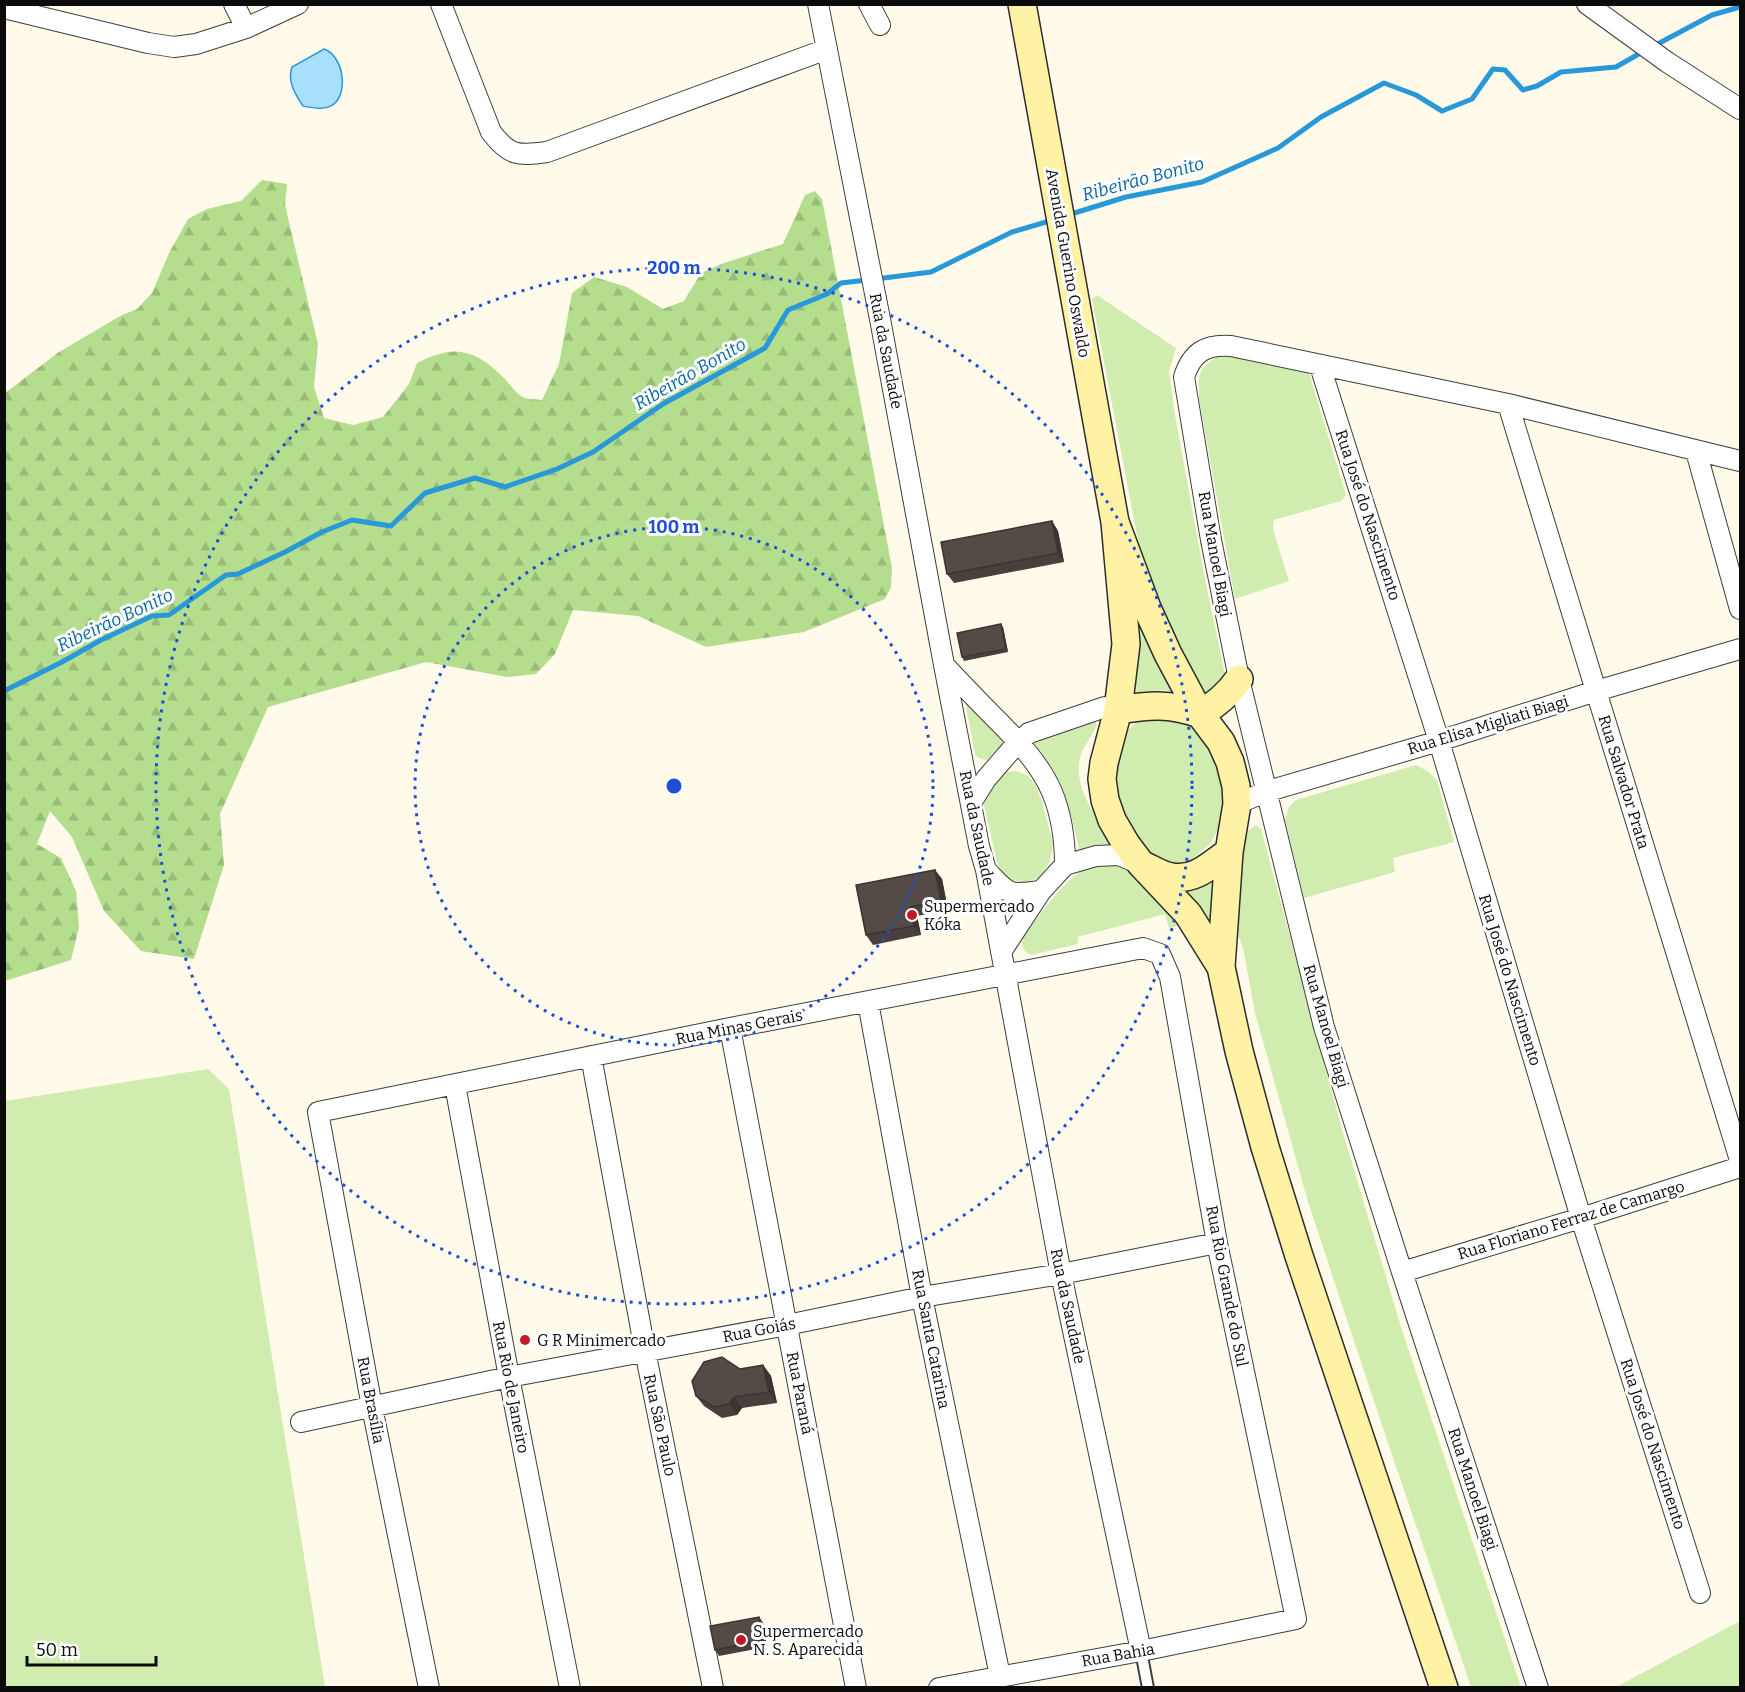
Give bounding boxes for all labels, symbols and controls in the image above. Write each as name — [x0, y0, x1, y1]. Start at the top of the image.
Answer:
water label: Ribeirão Bonito — [1080, 152, 1206, 206]
street label: Avenida Guerino Oswaldo — [1042, 167, 1094, 359]
text: 200 m — [647, 257, 701, 279]
street label: Rua da Saudade — [865, 292, 907, 410]
water label: Ribeirão Bonito — [630, 333, 750, 415]
street label: Rua José do Nascimento — [1331, 427, 1405, 603]
street label: Rua Manoel Biagi — [1195, 490, 1235, 619]
text: 100 m — [648, 516, 700, 538]
water label: Ribeirão Bonito — [54, 584, 176, 656]
street label: Rua Elisa Migliati Biagi — [1405, 691, 1571, 759]
street label: Rua Salvador Prata — [1595, 713, 1654, 852]
street label: Rua da Saudade — [955, 769, 999, 887]
centre of rings — [664, 776, 684, 796]
street label: Rua José do Nascimento — [1475, 892, 1545, 1068]
place label: Supermercado Kóka — [924, 897, 1034, 934]
marker: Supermercado Kóka — [905, 908, 919, 922]
street label: Rua Manoel Biagi — [1299, 962, 1353, 1090]
street label: Rua Minas Gerais — [674, 1005, 804, 1049]
street label: Rua Floriano Ferraz de Camargo — [1455, 1176, 1687, 1264]
street label: Rua Rio Grande do Sul — [1202, 1204, 1252, 1369]
street label: Rua da Saudade — [1046, 1247, 1090, 1365]
street label: Rua Santa Catarina — [908, 1268, 954, 1410]
street label: Rua Goiás — [721, 1314, 797, 1346]
street label: Rua Rio de Janeiro — [489, 1319, 533, 1455]
place label: G R Minimercado — [537, 1331, 666, 1350]
marker: G R Minimercado — [518, 1333, 532, 1347]
street label: Rua Paraná — [783, 1350, 817, 1436]
street label: Rua Brasília — [353, 1355, 389, 1445]
street label: Rua José do Nascimento — [1616, 1356, 1690, 1532]
street label: Rua São Paulo — [640, 1372, 680, 1478]
street label: Rua Manoel Biagi — [1444, 1425, 1502, 1553]
place label: Supermercado N. S. Aparecida — [753, 1622, 864, 1659]
scale bar — [27, 1629, 156, 1667]
marker: Supermercado N. S. Aparecida — [734, 1633, 748, 1647]
text: 50 m — [36, 1639, 78, 1661]
street label: Rua Bahia — [1080, 1639, 1156, 1671]

